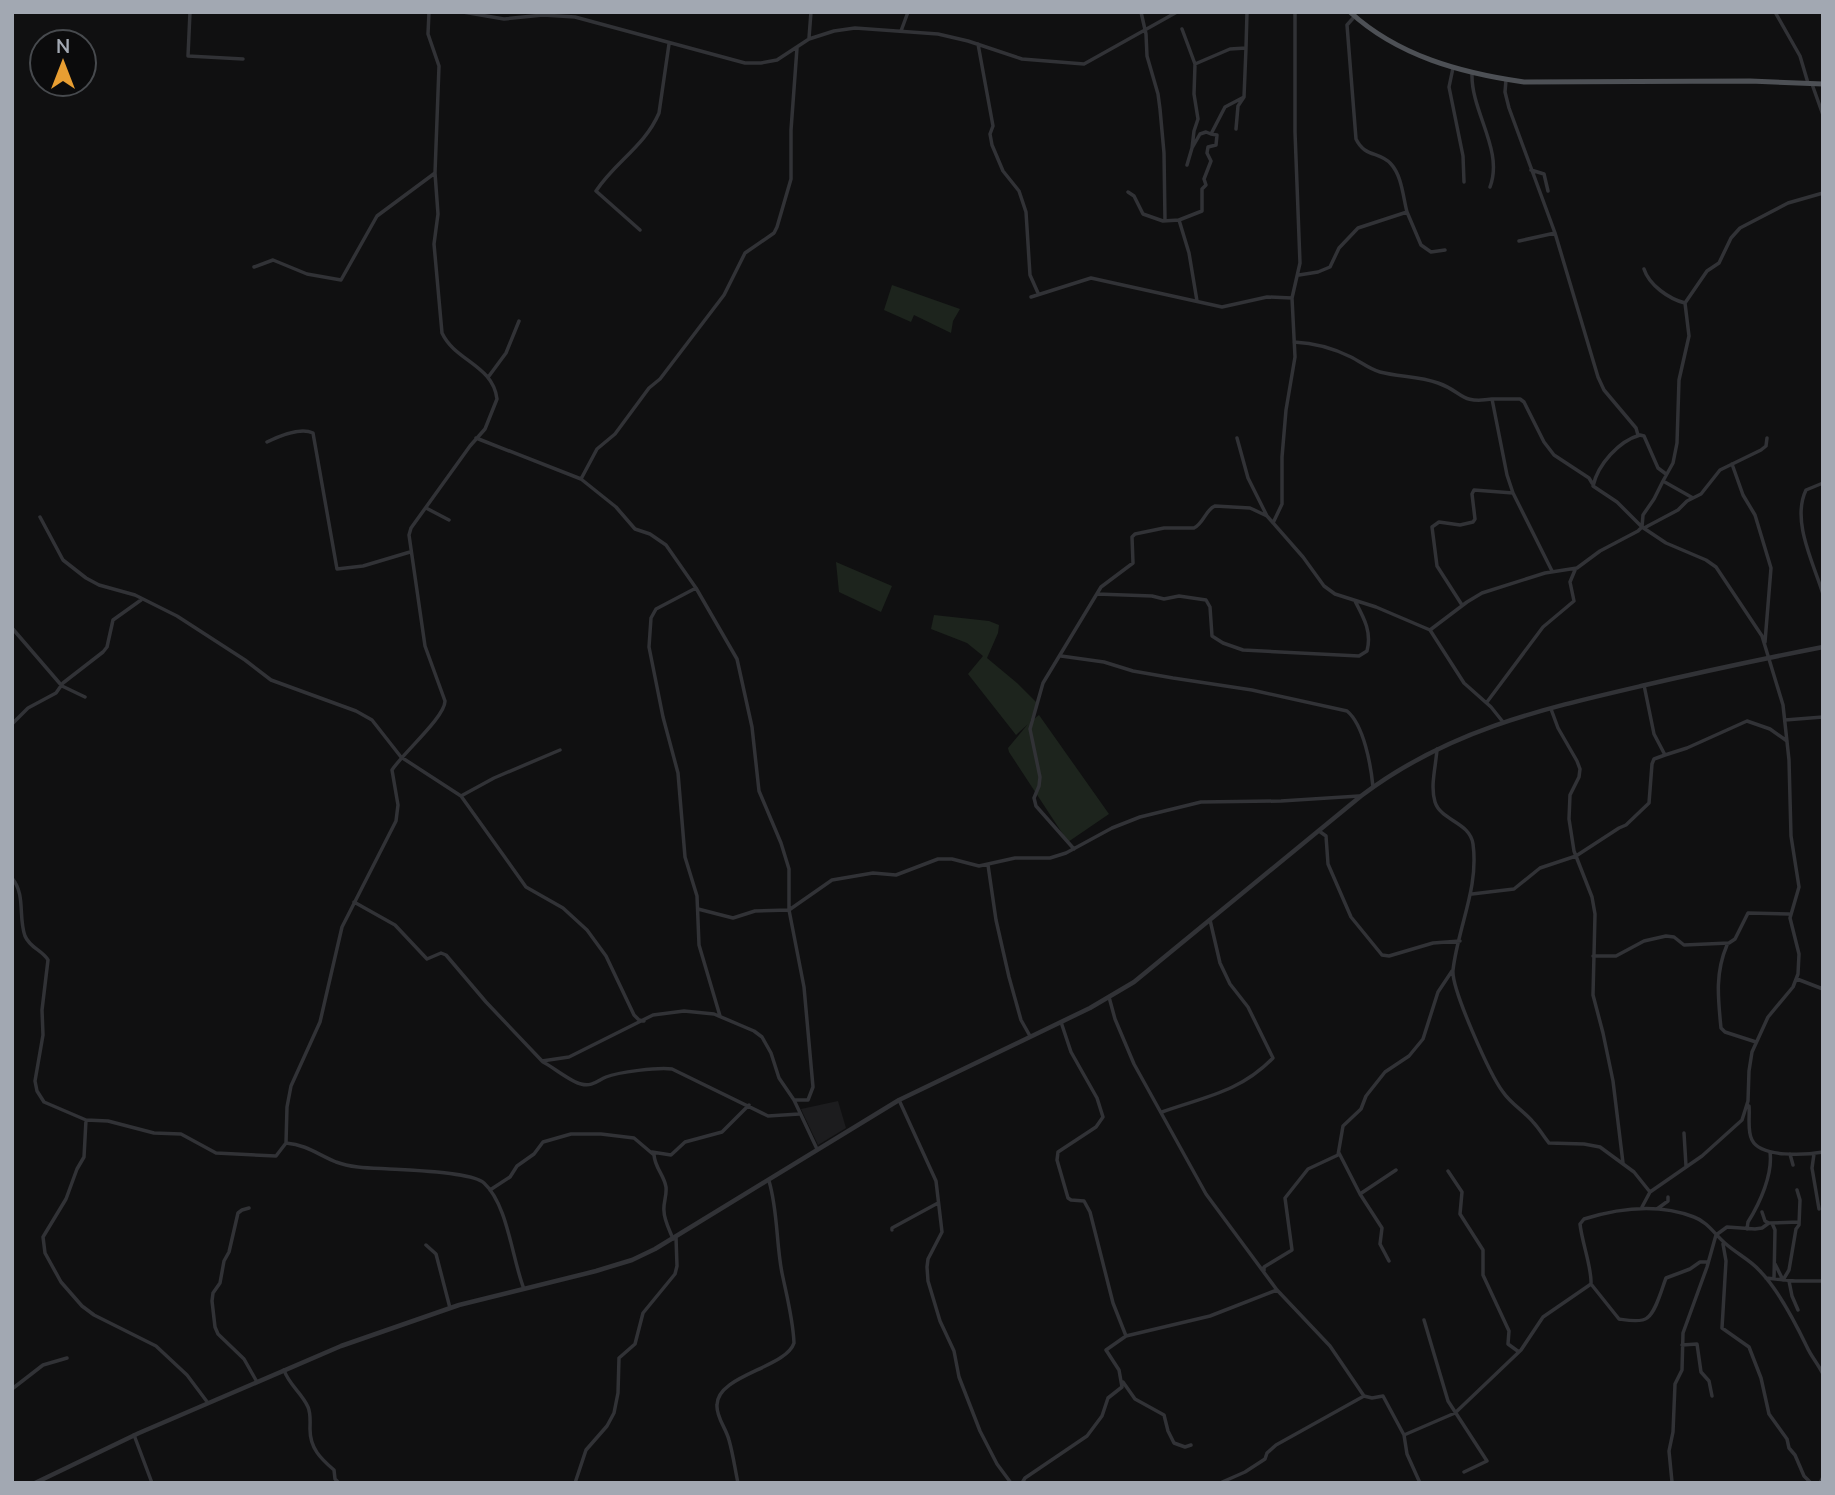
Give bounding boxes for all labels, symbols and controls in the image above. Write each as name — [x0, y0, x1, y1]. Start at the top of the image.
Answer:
north arrow — [28, 28, 98, 98]
text: N — [56, 34, 70, 60]

